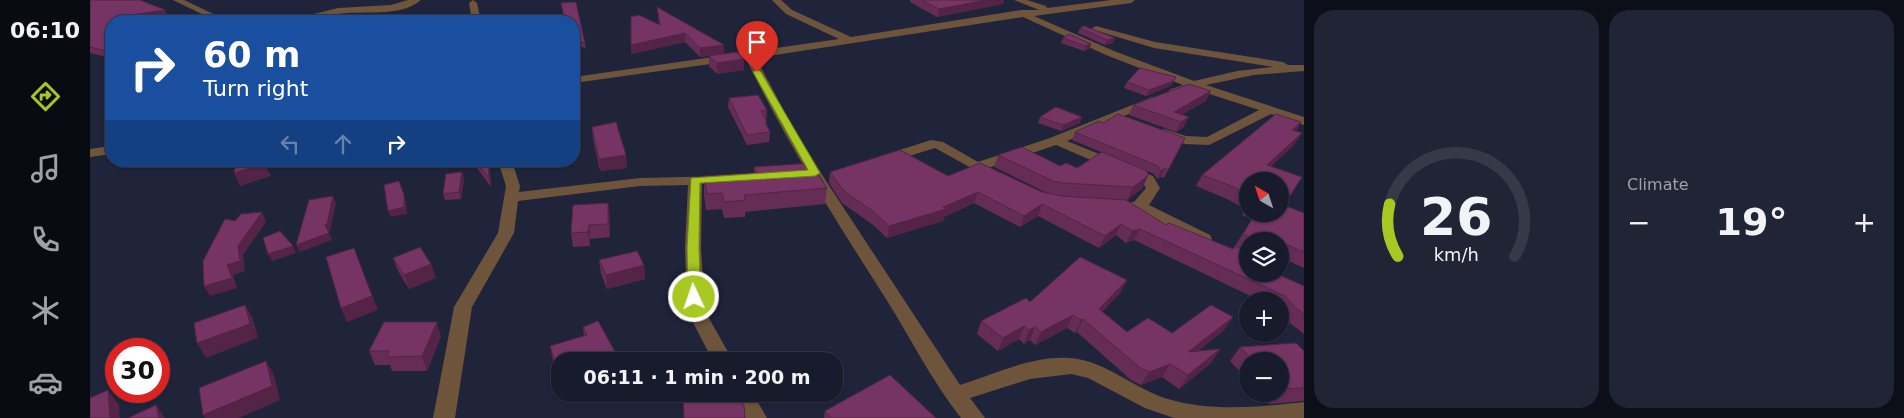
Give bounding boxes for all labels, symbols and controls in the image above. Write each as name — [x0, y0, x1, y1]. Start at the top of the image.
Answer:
text: 06:10 — [10, 18, 80, 43]
pin — [736, 21, 778, 72]
icon: arrive — [743, 28, 771, 56]
icon: right — [120, 35, 185, 100]
text: 60 m — [203, 35, 300, 75]
text: Turn right — [203, 76, 308, 101]
icon: directions — [28, 79, 63, 114]
icon: left — [276, 130, 304, 158]
icon: ahead — [329, 130, 357, 158]
icon: right — [382, 130, 410, 158]
icon: music — [28, 151, 63, 186]
north arrow — [1239, 172, 1289, 222]
map controls — [1239, 172, 1289, 402]
text: Climate — [1627, 175, 1689, 194]
text: 26 — [1420, 187, 1493, 247]
text: 19° — [1716, 200, 1787, 244]
text: − — [1627, 206, 1650, 239]
text: + — [1853, 206, 1876, 239]
icon: phone — [28, 222, 63, 257]
button: layers — [1239, 232, 1289, 282]
text: km/h — [1434, 244, 1479, 265]
position arrow — [667, 270, 719, 322]
button: + — [1239, 292, 1289, 342]
icon: climate — [28, 293, 63, 328]
speed limit sign: 30 — [105, 338, 170, 403]
button: − — [1239, 352, 1289, 402]
icon: car — [28, 365, 63, 400]
text: 06:11 · 1 min · 200 m — [583, 366, 811, 388]

